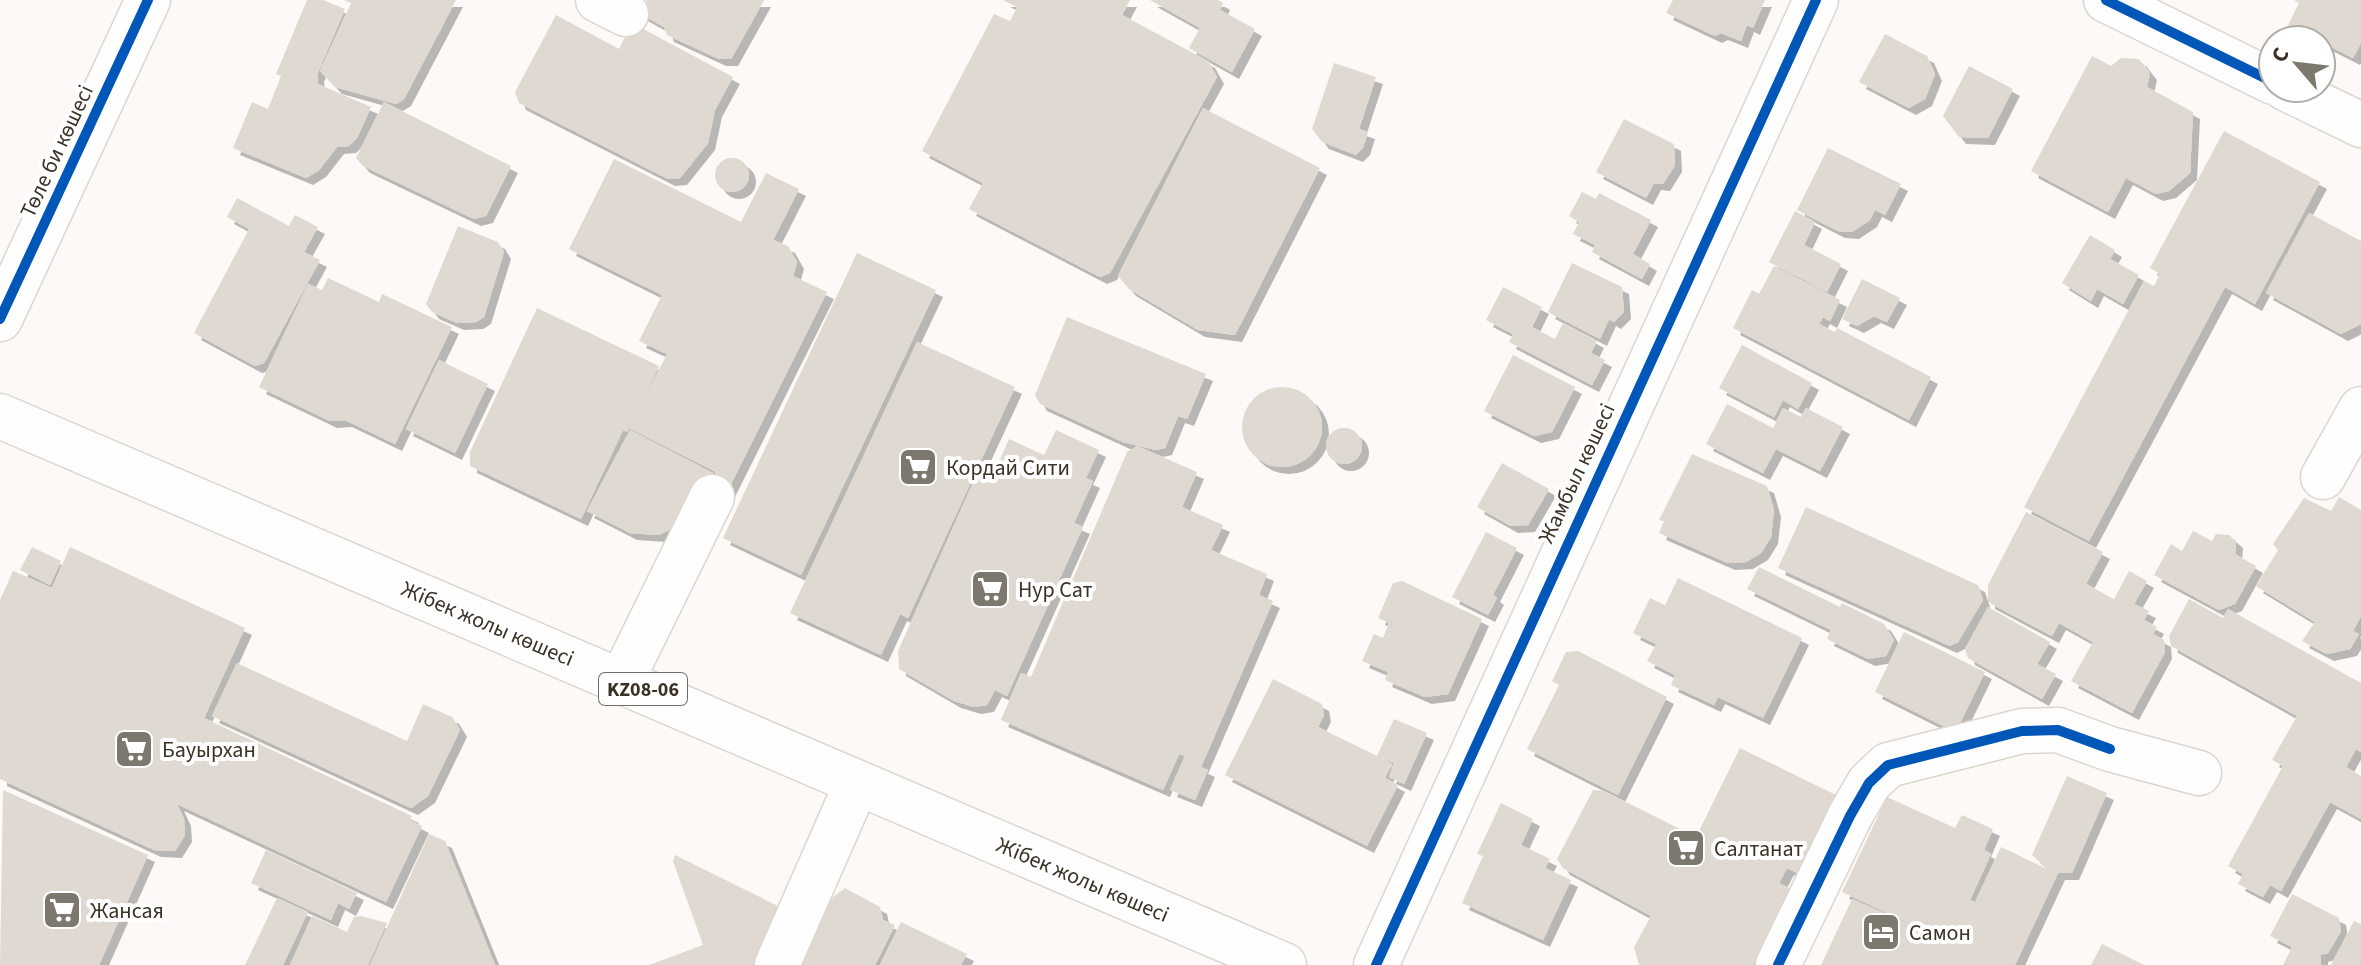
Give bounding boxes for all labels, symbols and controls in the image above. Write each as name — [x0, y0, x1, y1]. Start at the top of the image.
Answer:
north arrow — [2257, 24, 2337, 104]
text: С — [2263, 42, 2297, 68]
street label: Төле би көшесі — [12, 80, 102, 223]
street label: Жамбыл көшесі — [1530, 398, 1623, 549]
supermarket icon: Кордай Сити — [897, 446, 939, 488]
place label: Кордай Сити — [946, 452, 1070, 484]
supermarket icon: Нур Сат — [969, 568, 1011, 610]
street label: Жібек жолы көшесі — [396, 573, 579, 675]
place label: Нур Сат — [1018, 574, 1093, 606]
road number: KZ08-06 — [599, 673, 687, 705]
supermarket icon: Бауырхан — [113, 728, 155, 770]
place label: Бауырхан — [162, 734, 256, 766]
supermarket icon: Салтанат — [1665, 827, 1707, 869]
street label: Жібек жолы көшесі — [991, 829, 1174, 931]
place label: Салтанат — [1714, 833, 1803, 865]
supermarket icon: Жансая — [41, 889, 83, 931]
place label: Жансая — [90, 895, 164, 927]
hotel icon: Самон — [1860, 911, 1902, 953]
place label: Самон — [1909, 917, 1971, 949]

